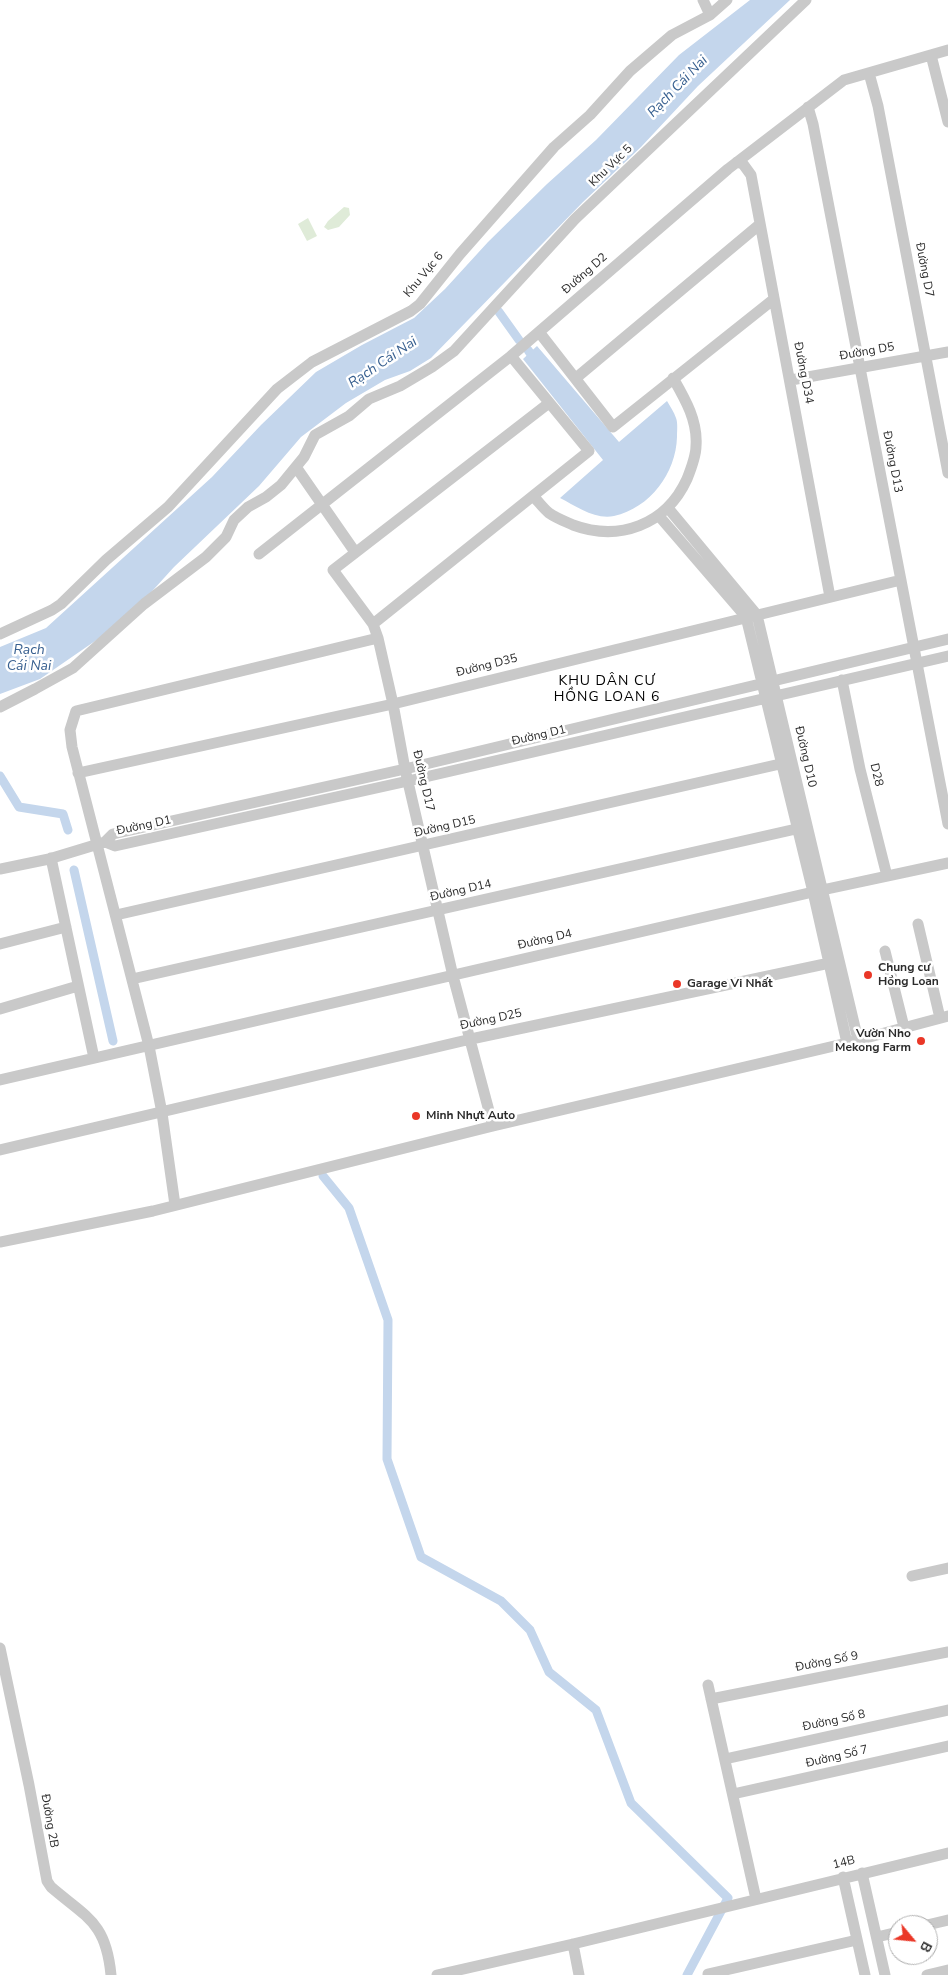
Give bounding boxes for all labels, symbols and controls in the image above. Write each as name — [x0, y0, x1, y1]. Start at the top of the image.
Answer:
water label: Rạch Cái Nai — [644, 53, 712, 121]
street label: Khu Vực 5 — [586, 142, 636, 190]
street label: Đường D7 — [912, 241, 936, 299]
street label: Khu Vực 6 — [401, 250, 447, 300]
street label: Đường D2 — [559, 250, 611, 298]
water label: Rạch Cái Nai — [345, 334, 421, 392]
street label: Đường D5 — [838, 340, 896, 364]
street label: Đường D34 — [790, 341, 816, 405]
street label: Đường D13 — [879, 430, 905, 494]
water label: Rạch Cái Nai — [7, 643, 51, 676]
street label: Đường D35 — [455, 651, 519, 681]
district label: KHU DÂN CƯ HỒNG LOAN 6 — [552, 674, 662, 706]
street label: Đường D1 — [510, 723, 568, 749]
street label: Đường D10 — [791, 725, 819, 789]
street label: Đường D17 — [409, 749, 437, 813]
street label: D28 — [866, 762, 886, 788]
street label: Đường D1 — [115, 813, 173, 839]
street label: Đường D15 — [413, 813, 477, 841]
street label: Đường D14 — [429, 877, 493, 905]
street label: Đường D4 — [516, 927, 574, 953]
place label: Chung cư Hồng Loan — [878, 961, 939, 989]
marker: Chung cư Hồng Loan — [862, 969, 874, 981]
place label: Garage Vi Nhất — [687, 977, 773, 991]
marker: Garage Vi Nhất — [671, 978, 683, 990]
street label: Đường D25 — [459, 1006, 523, 1034]
place label: Vườn Nho Mekong Farm — [835, 1027, 911, 1055]
marker: Vườn Nho Mekong Farm — [915, 1035, 927, 1047]
place label: Minh Nhựt Auto — [426, 1109, 515, 1123]
marker: Minh Nhựt Auto — [410, 1110, 422, 1122]
street label: Đường Số 9 — [794, 1649, 860, 1675]
street label: Đường Số 8 — [801, 1707, 867, 1735]
street label: Đường Số 7 — [804, 1743, 870, 1771]
street label: Đường 2B — [37, 1793, 61, 1849]
street label: 14B — [831, 1853, 857, 1873]
north arrow — [888, 1915, 938, 1965]
text: B — [915, 1938, 936, 1956]

